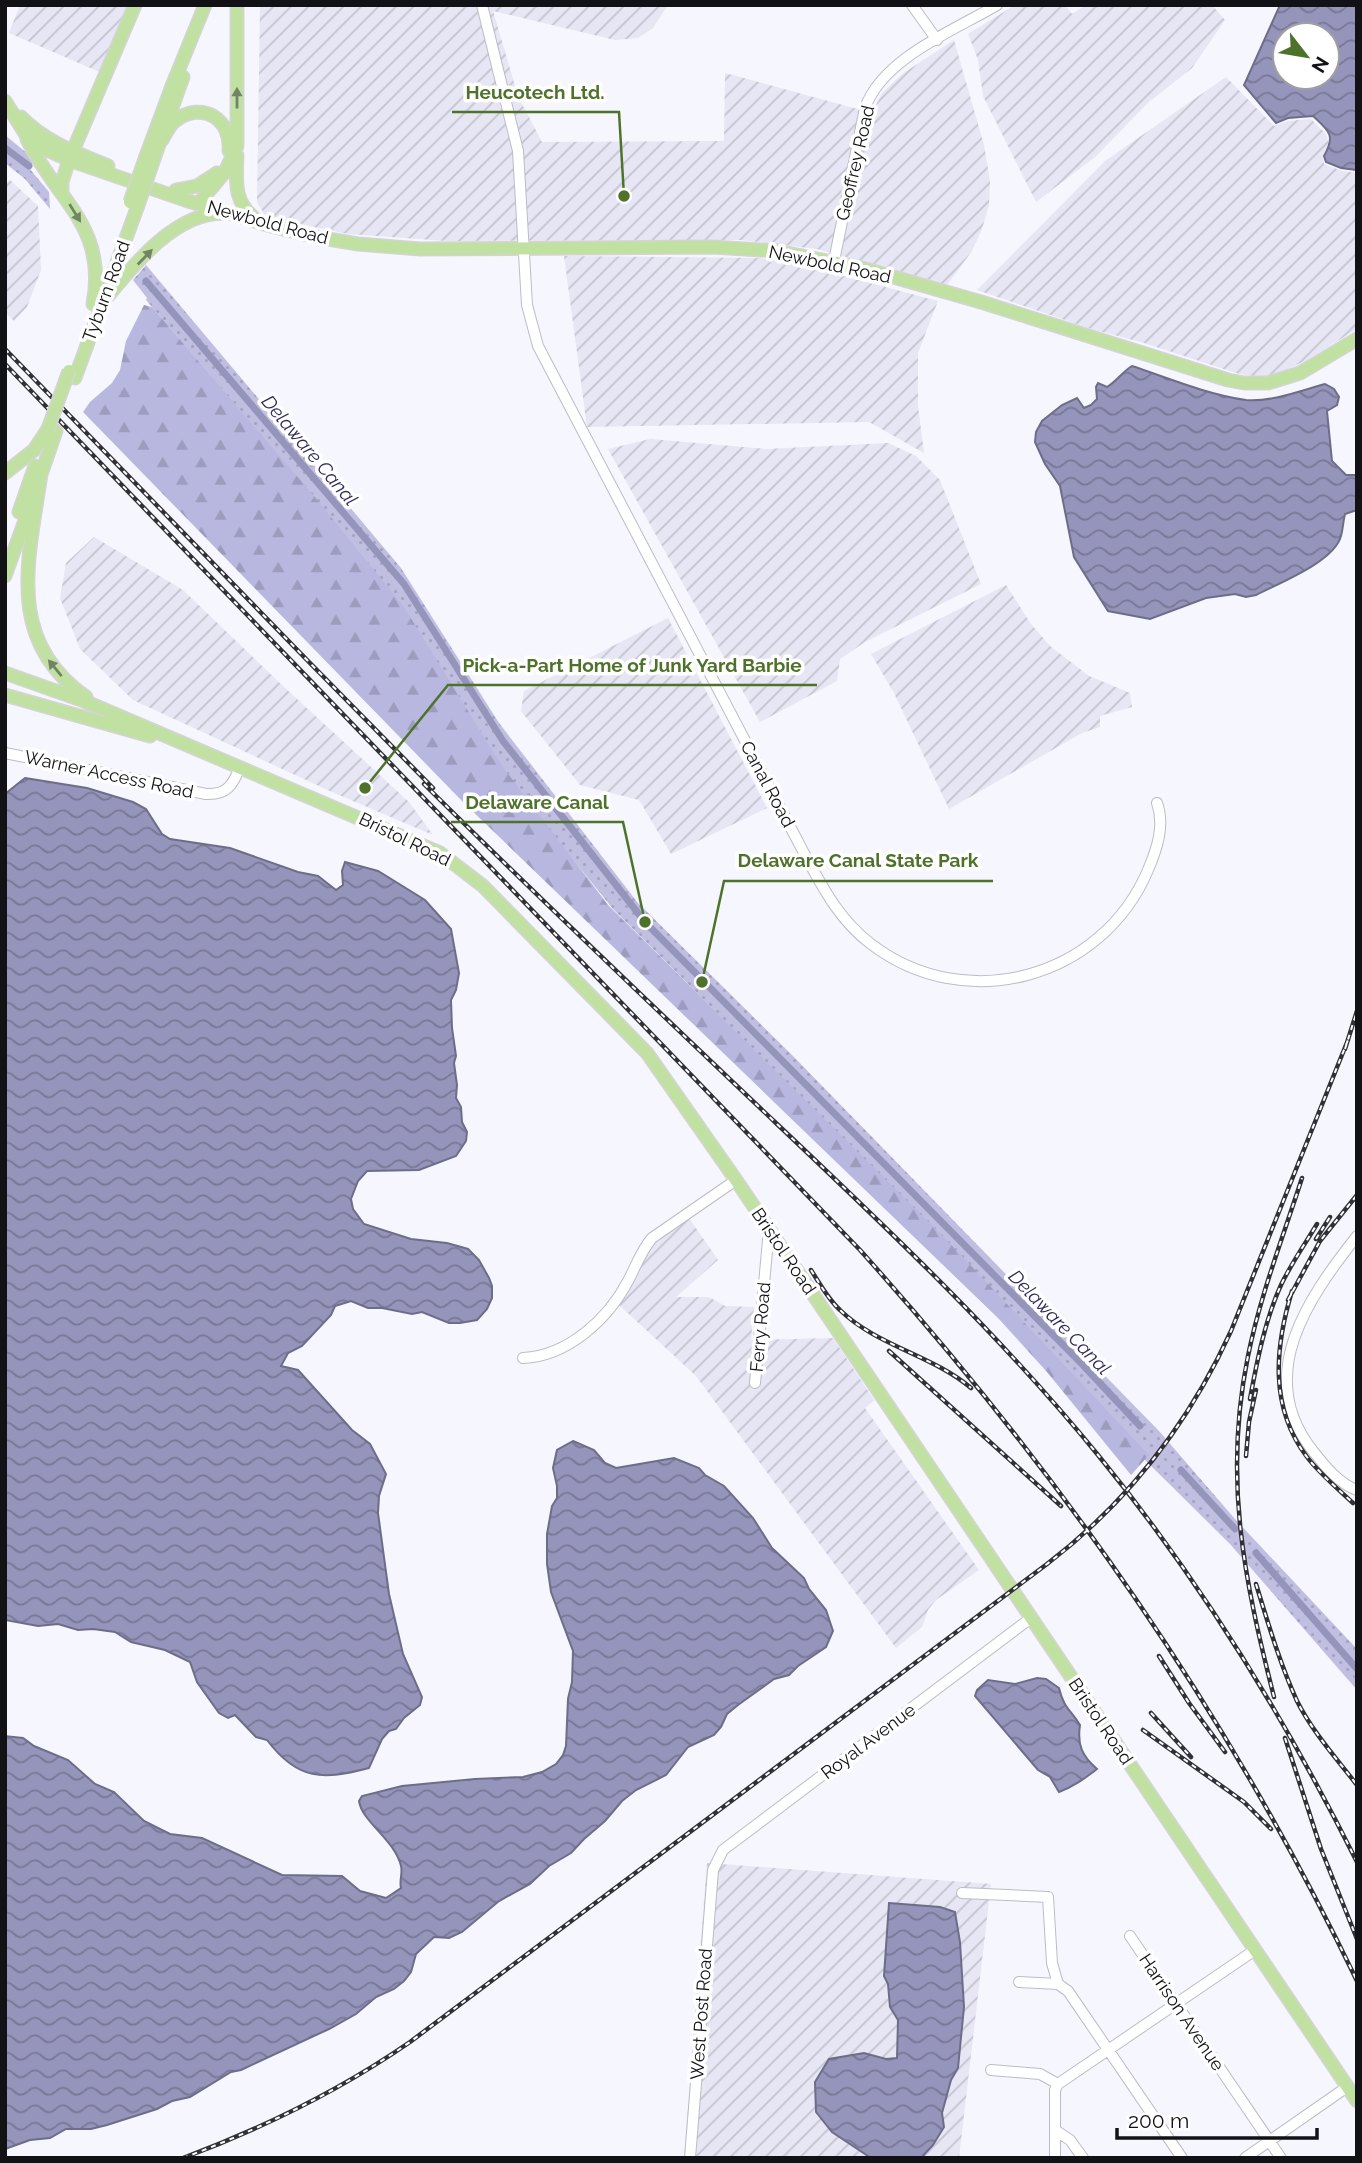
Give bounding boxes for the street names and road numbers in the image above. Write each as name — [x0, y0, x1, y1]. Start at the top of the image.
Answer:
street label: Geoffrey Road — [832, 103, 878, 223]
street label: Newbold Road — [205, 196, 331, 248]
street label: Tyburn Road — [78, 238, 134, 344]
street label: Newbold Road — [767, 241, 893, 287]
street label: Canal Road — [737, 737, 799, 831]
street label: Warner Access Road — [23, 746, 195, 802]
street label: Bristol Road — [356, 808, 454, 870]
street label: Bristol Road — [747, 1204, 821, 1298]
street label: Ferry Road — [746, 1281, 774, 1373]
street label: Bristol Road — [1064, 1674, 1138, 1768]
street label: Royal Avenue — [817, 1698, 920, 1783]
street label: West Post Road — [686, 1948, 716, 2080]
street label: Harrison Avenue — [1135, 1949, 1229, 2075]

